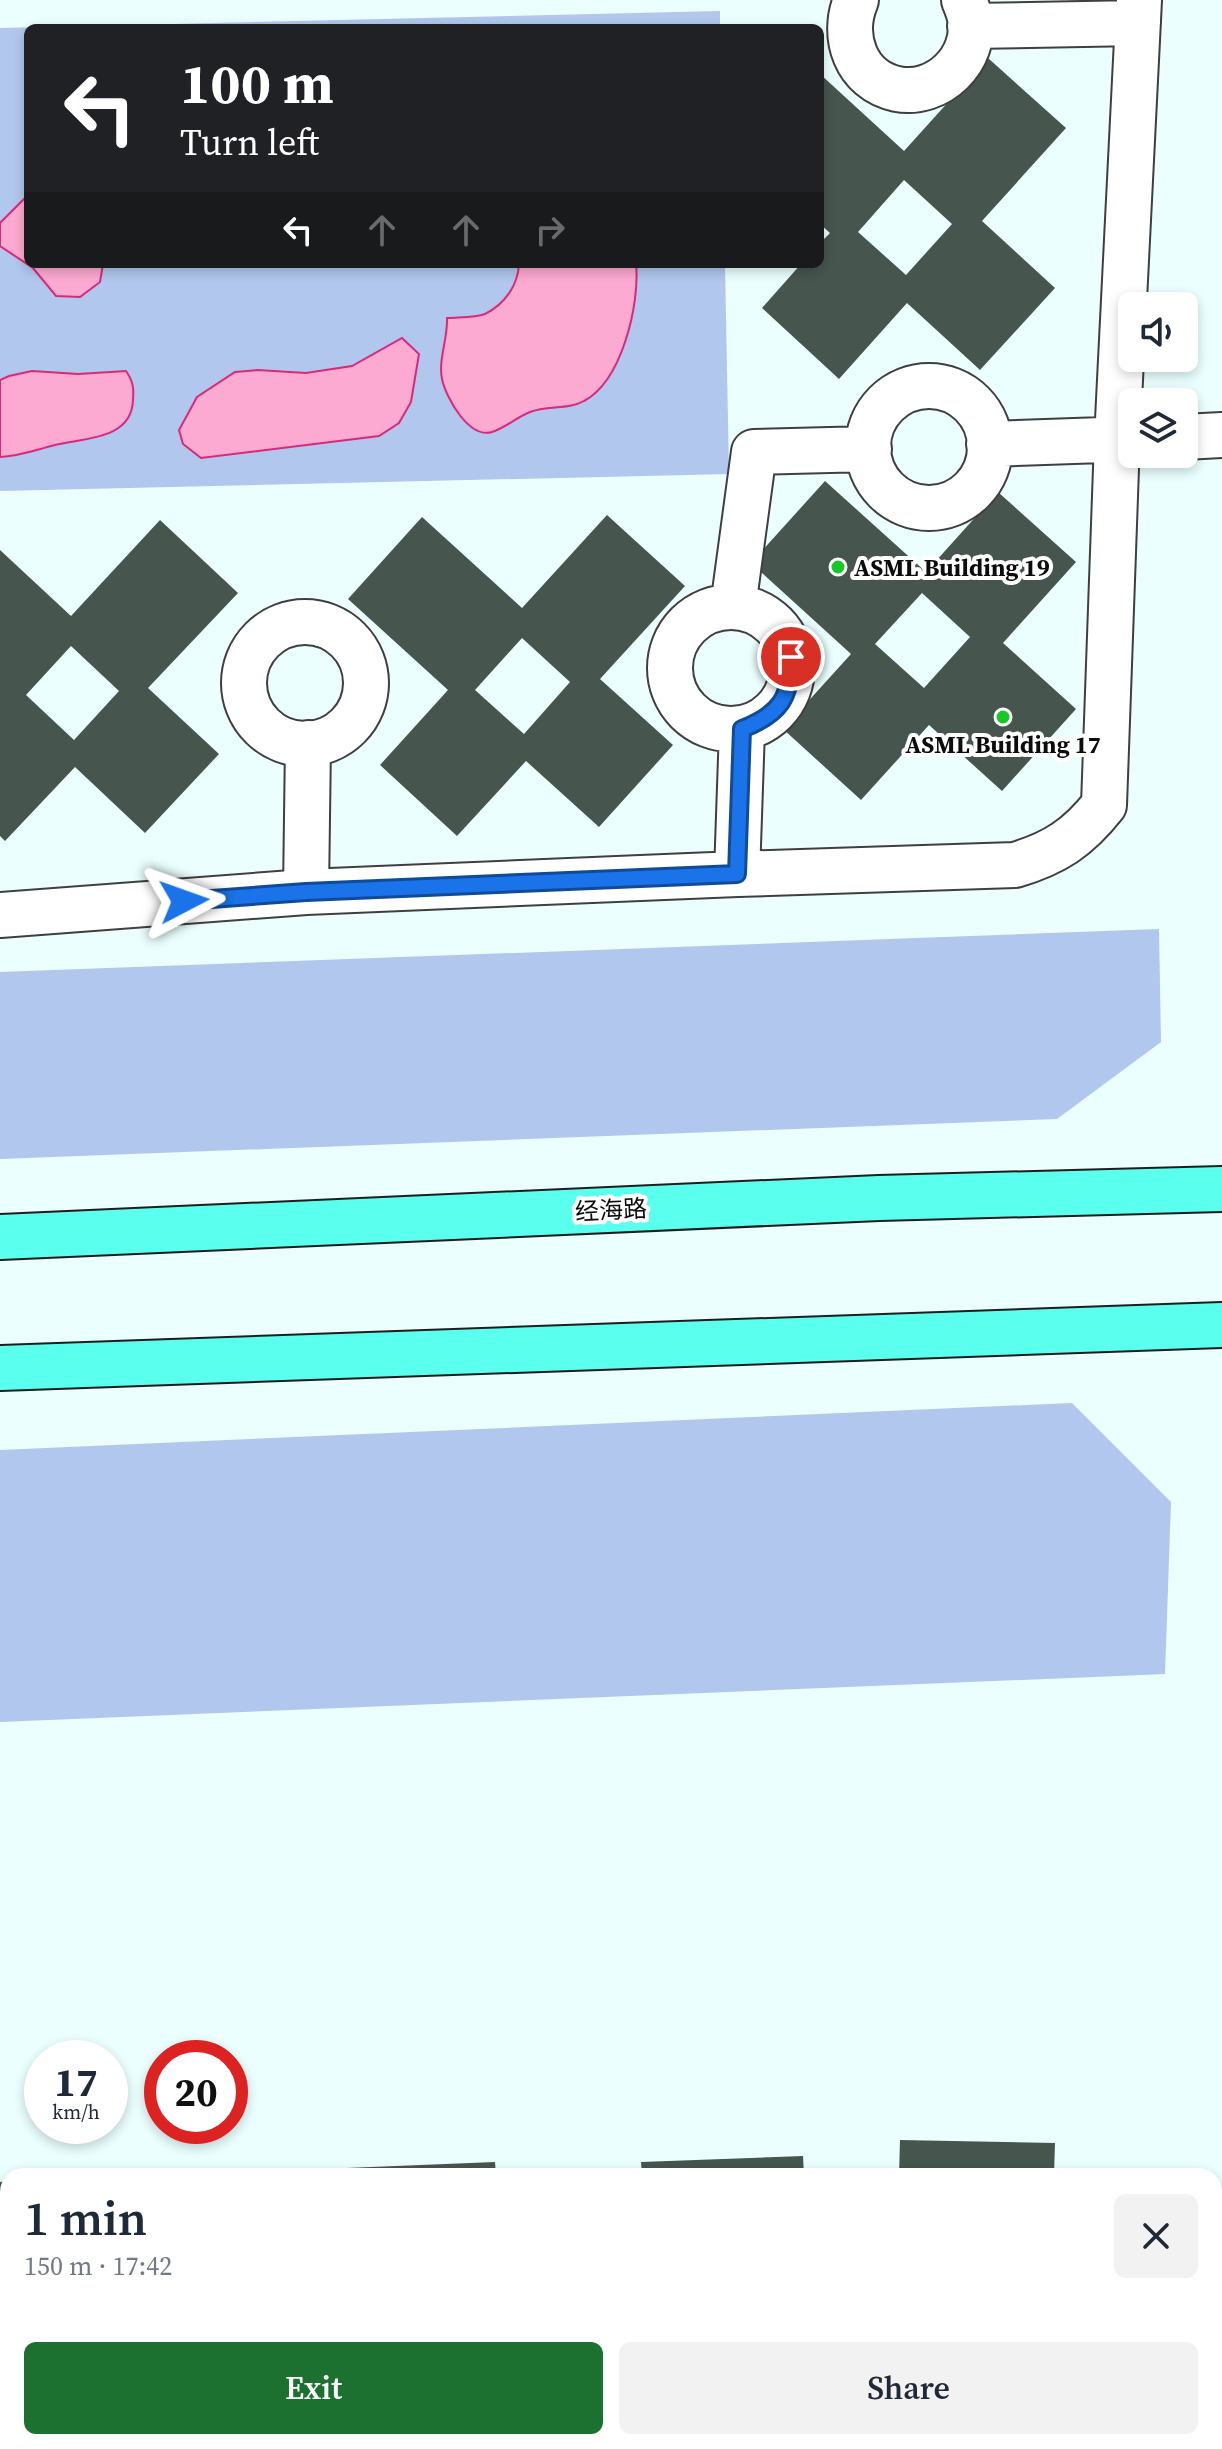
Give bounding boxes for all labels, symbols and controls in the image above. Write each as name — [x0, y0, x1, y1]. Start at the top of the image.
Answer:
text: 100 m — [180, 45, 334, 122]
icon: left — [48, 56, 152, 160]
text: Turn left — [180, 118, 319, 167]
icon: left — [276, 208, 320, 252]
icon: ahead — [360, 208, 404, 252]
icon: ahead — [444, 208, 488, 252]
icon: right — [528, 208, 572, 252]
map controls — [1118, 292, 1198, 468]
button: sound — [1118, 292, 1198, 372]
button: layers — [1118, 388, 1198, 468]
place label: ASML Building 19 — [854, 551, 1050, 584]
marker: ASML Building 19 — [829, 558, 847, 576]
pin — [757, 623, 825, 691]
icon: arrive — [769, 635, 813, 679]
marker: ASML Building 17 — [994, 708, 1012, 726]
place label: ASML Building 17 — [905, 728, 1101, 761]
position arrow — [142, 859, 226, 943]
street label: 经海路 — [574, 1192, 648, 1228]
speed limit sign: 20 — [144, 2040, 248, 2144]
text: 17 — [54, 2055, 98, 2109]
text: km/h — [52, 2098, 100, 2126]
text: 1 min — [24, 2185, 147, 2251]
button: close — [1114, 2194, 1198, 2278]
text: 150 m · 17:42 — [24, 2248, 172, 2284]
button: Exit — [24, 2342, 603, 2434]
button: Share — [619, 2342, 1198, 2434]

